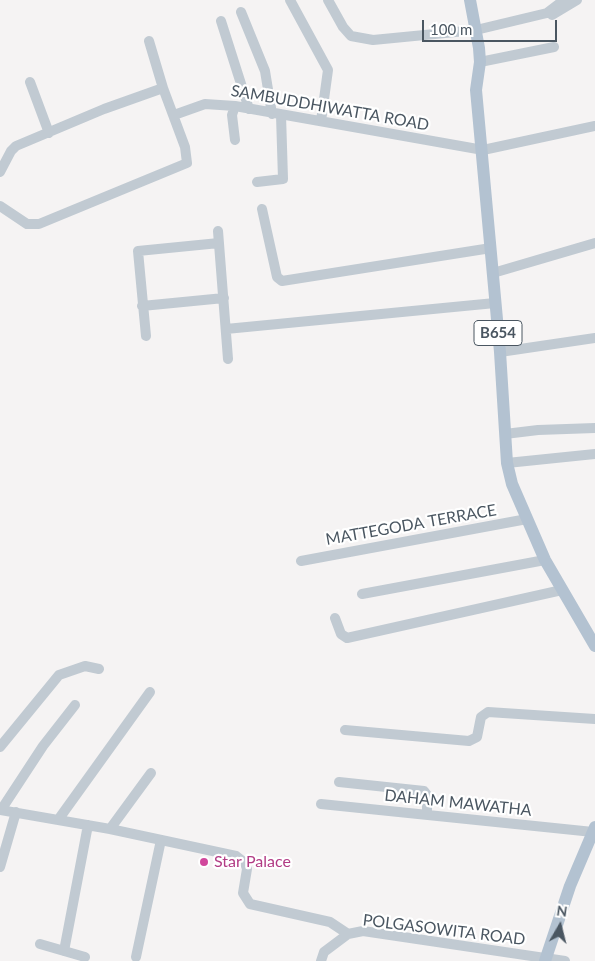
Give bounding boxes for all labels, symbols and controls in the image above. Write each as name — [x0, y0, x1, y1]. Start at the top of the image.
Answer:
scale bar — [425, 10, 560, 42]
text: 100 m — [430, 20, 472, 38]
street label: SAMBUDDHIWATTA ROAD — [229, 81, 431, 135]
road number: B654 — [474, 320, 522, 346]
street label: MATTEGODA TERRACE — [324, 501, 498, 549]
street label: DAHAM MAWATHA — [384, 786, 532, 820]
place label: Star Palace — [214, 852, 291, 872]
marker: Star Palace — [198, 856, 210, 868]
north arrow — [535, 901, 585, 951]
text: N — [556, 901, 569, 920]
street label: POLGASOWITA ROAD — [362, 911, 526, 949]

